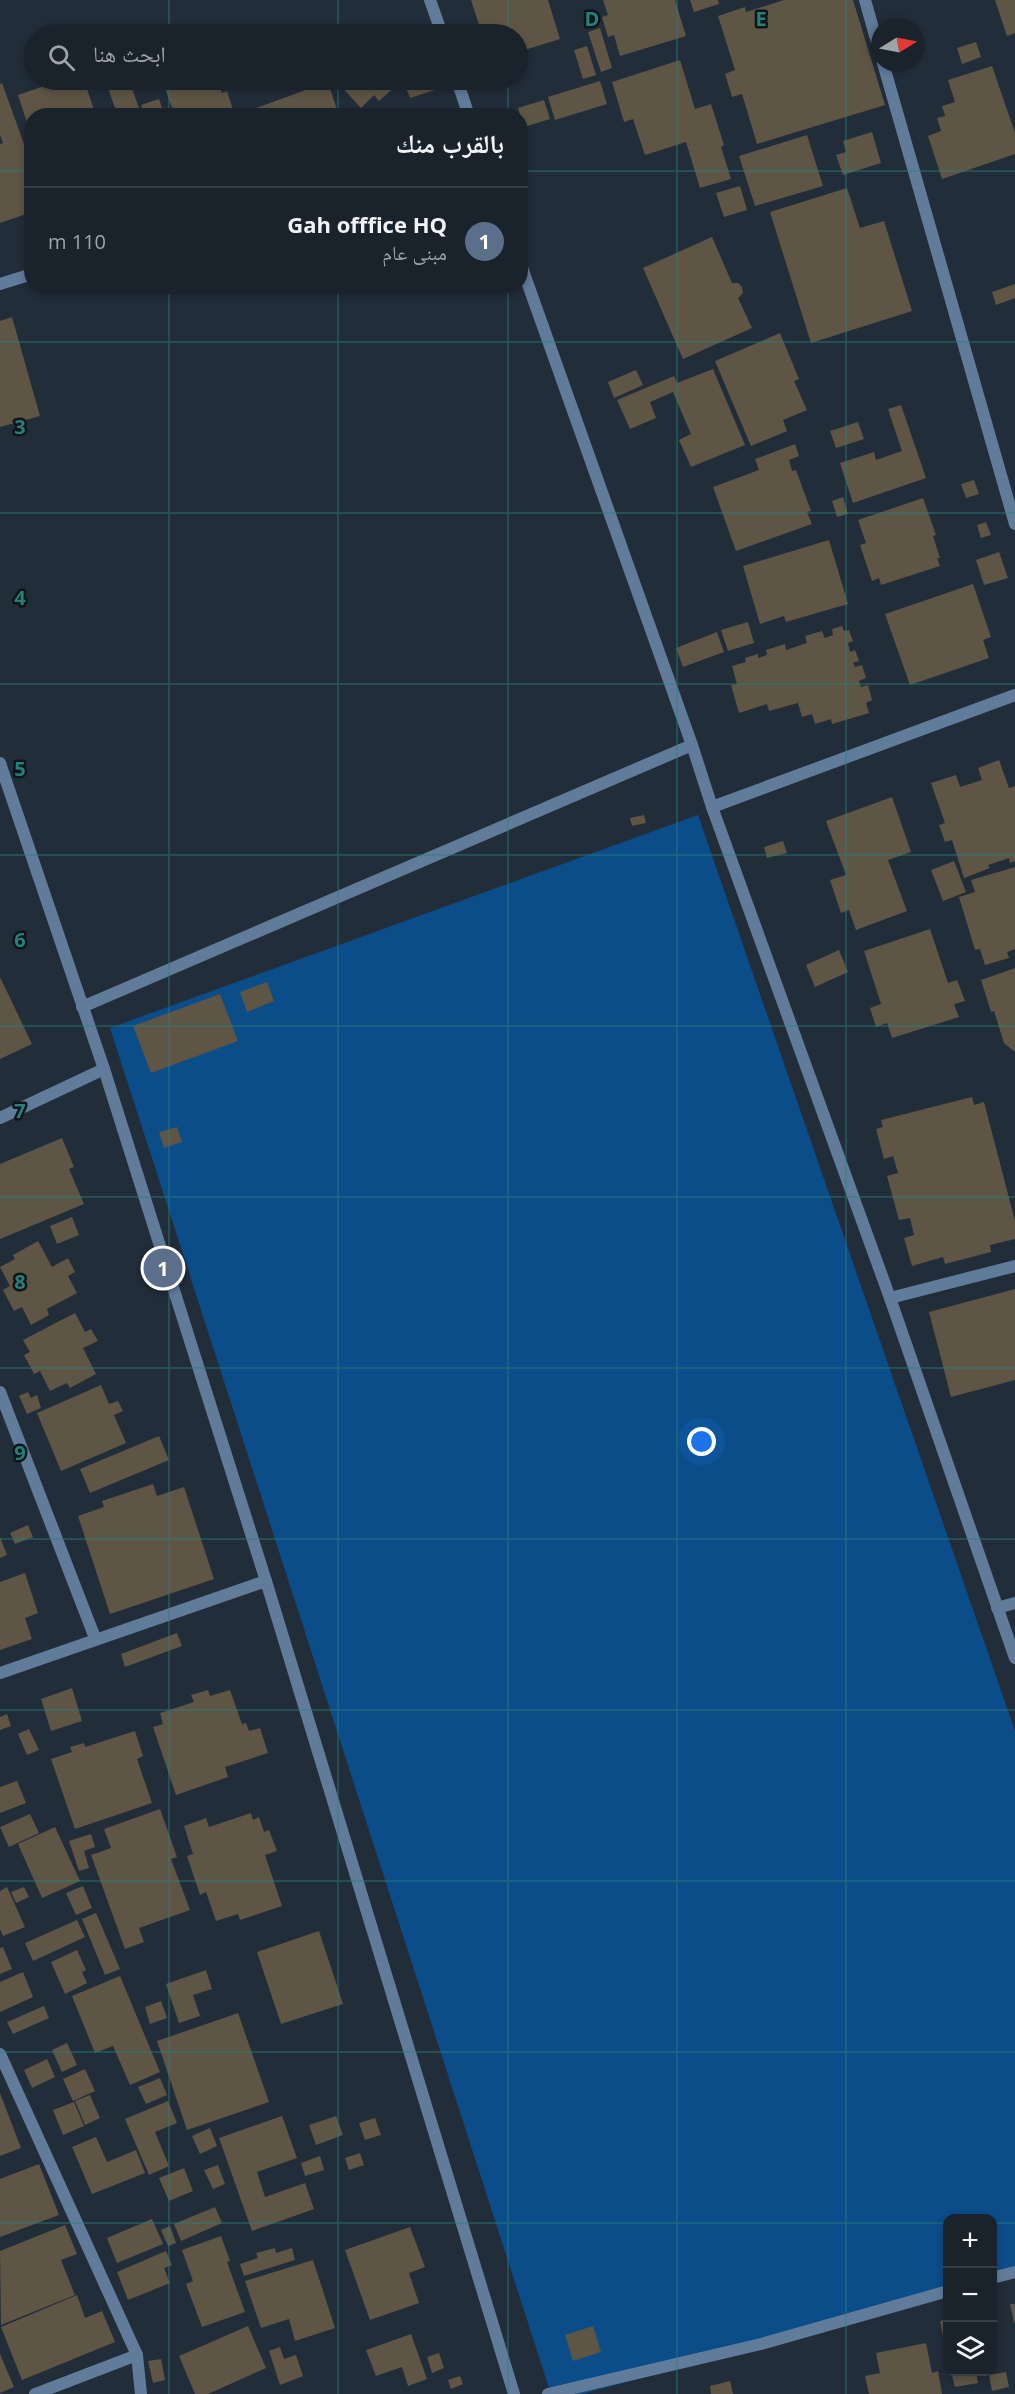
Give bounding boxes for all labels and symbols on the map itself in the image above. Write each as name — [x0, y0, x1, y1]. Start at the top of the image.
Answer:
text: D — [585, 5, 599, 32]
text: E — [755, 5, 767, 32]
north arrow — [871, 18, 925, 72]
text: 3 — [14, 413, 26, 440]
text: 4 — [14, 584, 26, 611]
text: 5 — [14, 755, 26, 782]
text: 6 — [14, 926, 26, 953]
text: 7 — [14, 1097, 26, 1124]
pin: 1 — [144, 1246, 182, 1290]
text: 8 — [14, 1268, 26, 1295]
your location — [687, 1427, 716, 1456]
text: 9 — [14, 1439, 26, 1466]

